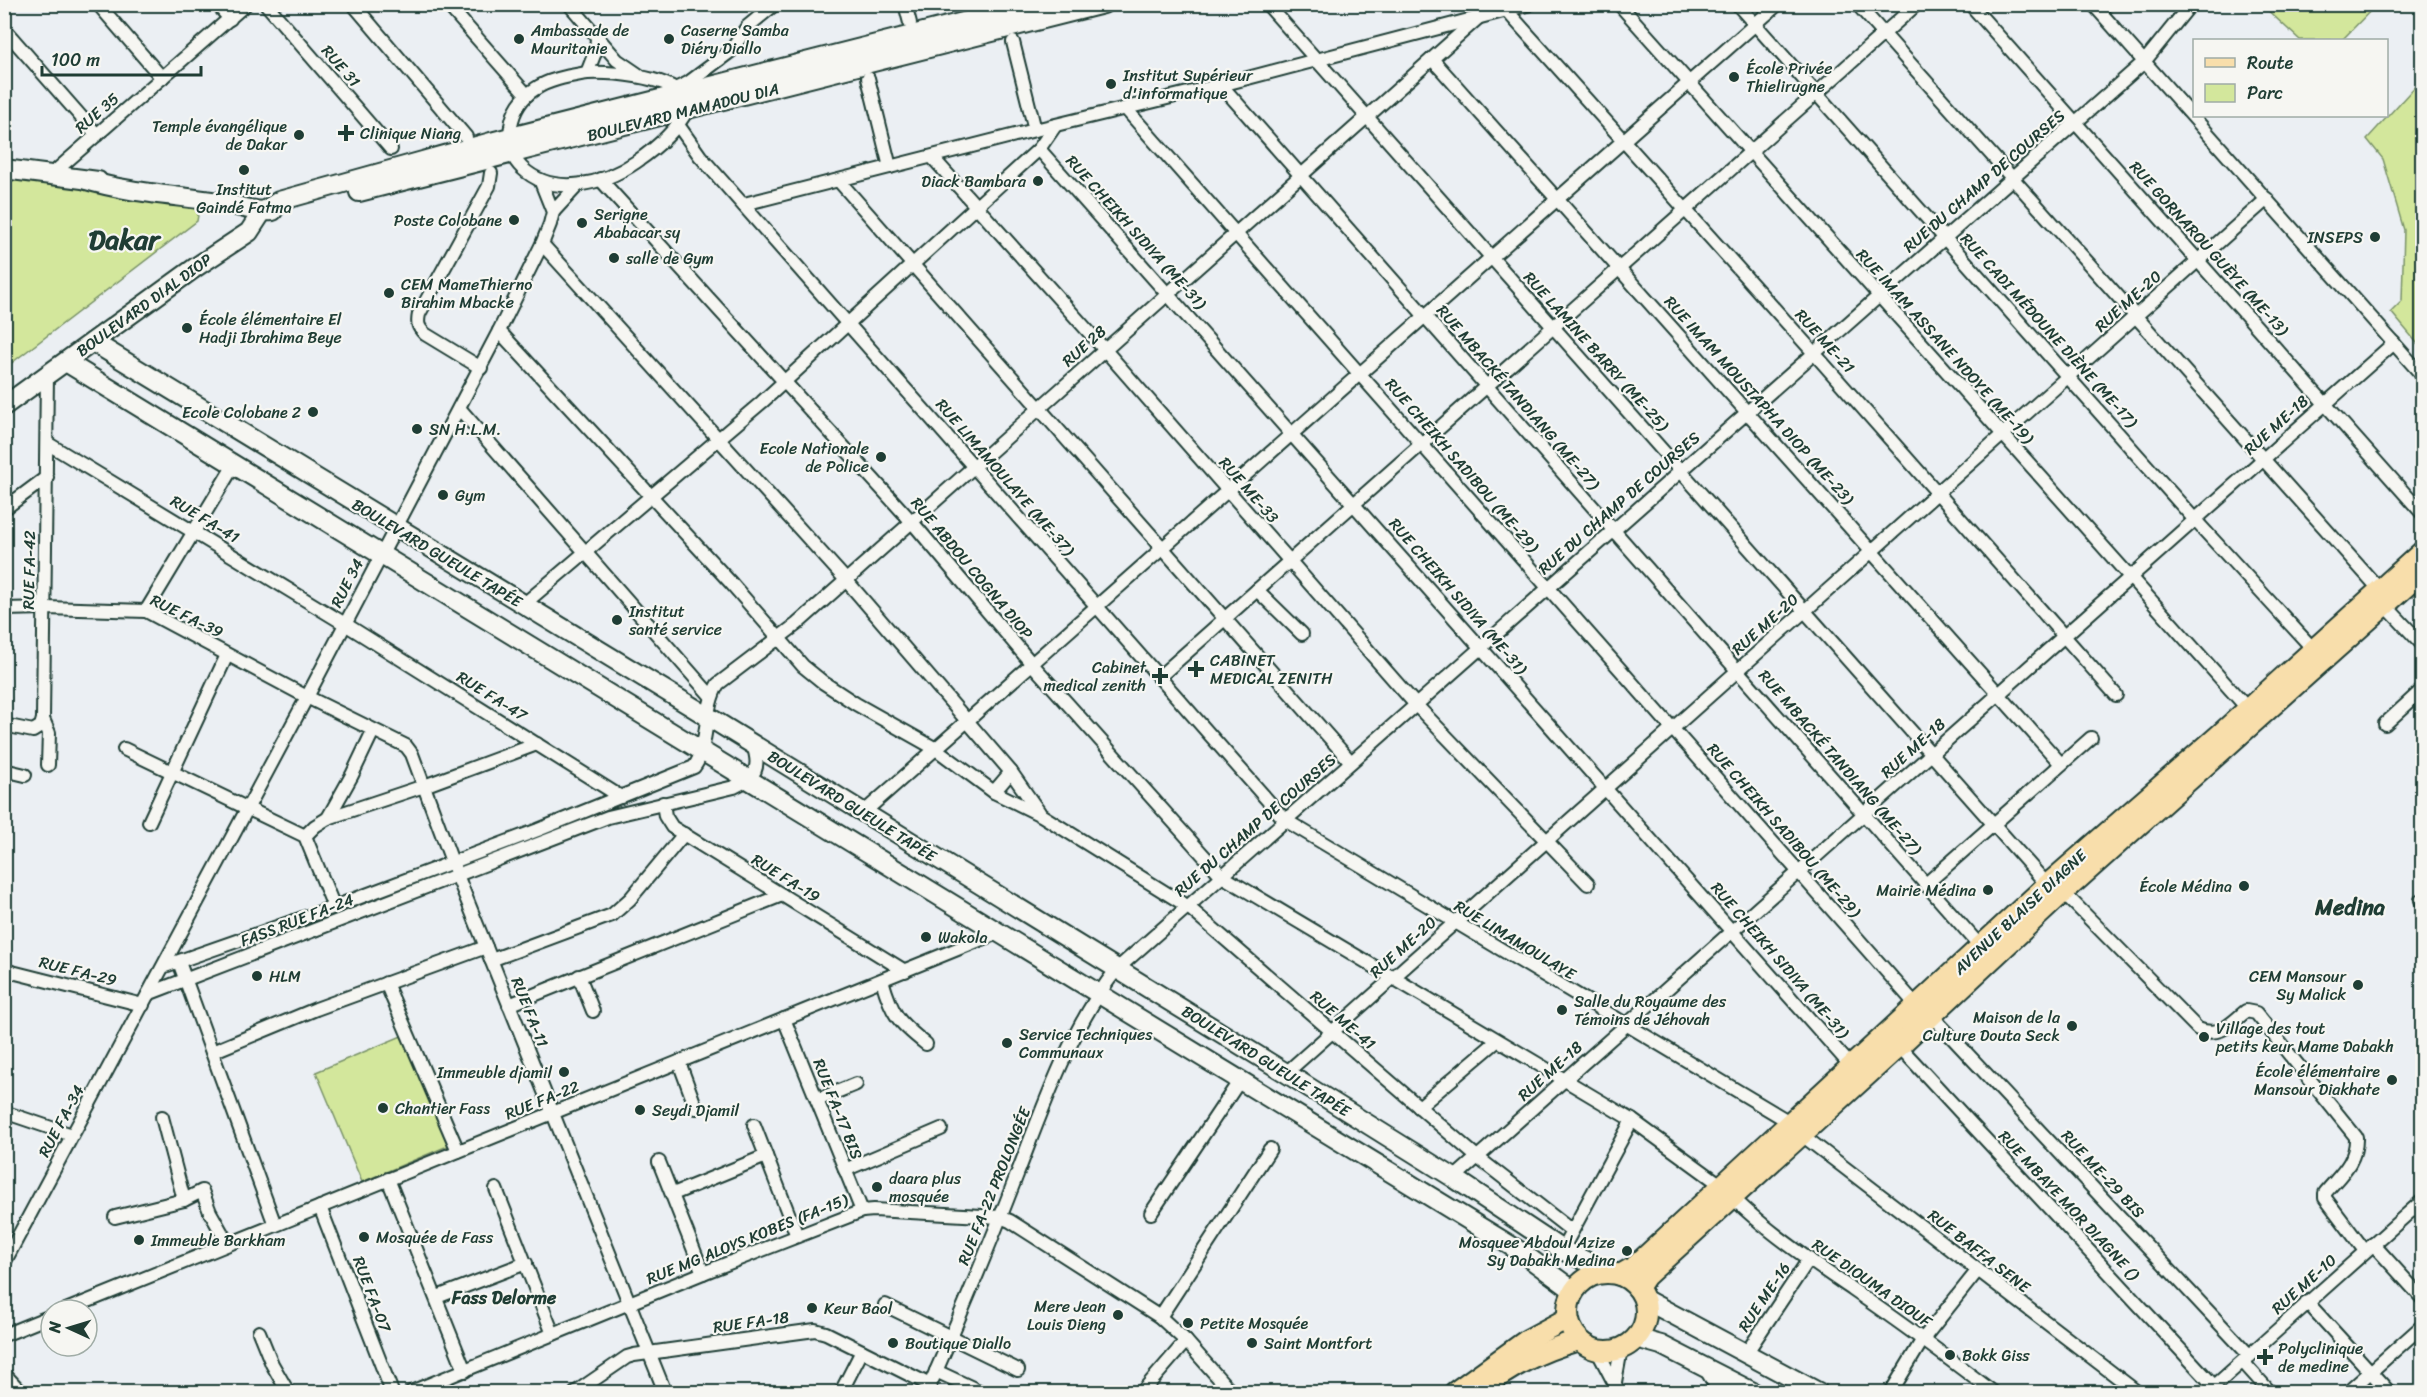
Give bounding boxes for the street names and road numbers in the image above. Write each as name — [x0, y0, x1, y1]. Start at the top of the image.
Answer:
street label: RUE 31 — [314, 38, 368, 94]
street label: BOULEVARD MAMADOU DIA — [584, 74, 782, 150]
street label: RUE 35 — [68, 85, 126, 141]
street label: RUE DU CHAMP DE COURSES — [1896, 102, 2072, 260]
street label: RUE CHEIKH SIDIYA (ME-31) — [1058, 148, 1215, 317]
street label: RUE GORNAROU GUÈYE (ME-13) — [2122, 154, 2297, 343]
street label: RUE CADI MÉDOUNE DIÈNE (ME-17) — [1953, 226, 2146, 435]
street label: RUE IMAM ASSANE NDOYE (ME-19) — [1849, 242, 2042, 451]
street label: BOULEVARD DIAL DIOP — [70, 245, 219, 364]
street label: RUE ME-20 — [2088, 263, 2168, 339]
street label: RUE LAMINE BARRY (ME-25) — [1516, 264, 1677, 439]
street label: RUE IMAM MOUSTAPHA DIOP (ME-23) — [1657, 289, 1862, 512]
street label: RUE MBACKÉ TANDIANG (ME-27) — [1429, 298, 1608, 497]
street label: RUE ME-21 — [1788, 302, 1862, 380]
street label: RUE 28 — [1055, 318, 1113, 374]
street label: RUE CHEIKH SADIBOU (ME-29) — [1378, 371, 1547, 560]
street label: RUE ME-18 — [2237, 387, 2316, 462]
street label: RUE LIMAMOULAYE (ME-37) — [928, 392, 1083, 563]
street label: RUE DU CHAMP DE COURSES — [1531, 424, 1707, 582]
street label: RUE ME-33 — [1212, 450, 1287, 530]
street label: RUE FA-41 — [165, 487, 245, 551]
street label: BOULEVARD GUEULE TAPÉE — [346, 490, 529, 616]
street label: RUE ABDOU COGNA DIOP — [903, 490, 1041, 646]
street label: RUE CHEIKH SIDIYA (ME-31) — [1381, 511, 1535, 682]
street label: RUE FA-42 — [14, 530, 44, 610]
street label: RUE 34 — [322, 553, 372, 613]
street label: RUE FA-39 — [145, 586, 229, 646]
street label: RUE ME-20 — [1725, 586, 1805, 662]
street label: RUE FA-47 — [451, 663, 534, 730]
street label: RUE MBACKÉ TANDIANG (ME-27) — [1751, 663, 1930, 862]
street label: RUE ME-18 — [1874, 710, 1953, 785]
street label: RUE CHEIKH SADIBOU (ME-29) — [1700, 736, 1869, 925]
street label: BOULEVARD GUEULE TAPÉE — [762, 742, 943, 871]
street label: RUE DU CHAMP DE COURSES — [1167, 746, 1343, 904]
street label: AVENUE BLAISE DIAGNE — [1946, 841, 2094, 983]
street label: RUE FA-19 — [746, 845, 826, 911]
street label: RUE CHEIKH SIDIYA (ME-31) — [1703, 875, 1857, 1046]
street label: FASS RUE FA-24 — [236, 885, 358, 955]
street label: RUE LIMAMOULAYE — [1448, 892, 1583, 989]
street label: RUE ME-20 — [1363, 909, 1443, 985]
street label: RUE FA-29 — [36, 947, 120, 995]
street label: RUE FA-11 — [503, 972, 557, 1052]
street label: RUE ME-41 — [1303, 983, 1383, 1057]
street label: BOULEVARD GUEULE TAPÉE — [1176, 997, 1357, 1126]
street label: RUE ME-18 — [1511, 1033, 1590, 1108]
street label: RUE FA-17 BIS — [805, 1054, 871, 1164]
street label: RUE FA-22 — [500, 1072, 584, 1128]
street label: RUE FA-34 — [30, 1079, 92, 1163]
street label: RUE FA-22 PROLONGÉE — [949, 1101, 1039, 1270]
street label: RUE MBAYE MOR DIAGNE () — [1991, 1123, 2148, 1288]
street label: RUE ME-29 BIS — [2054, 1123, 2152, 1225]
street label: RUE MG ALOYS KOBES (FA-15) — [642, 1185, 853, 1293]
street label: RUE BAFFA SENE — [1921, 1201, 2038, 1301]
street label: RUE DIOUMA DIOUF — [1806, 1231, 1939, 1336]
street label: RUE ME-10 — [2264, 1246, 2344, 1322]
street label: RUE FA-07 — [344, 1252, 400, 1337]
street label: RUE ME-16 — [1730, 1256, 1798, 1338]
street label: RUE FA-18 — [711, 1302, 791, 1342]

